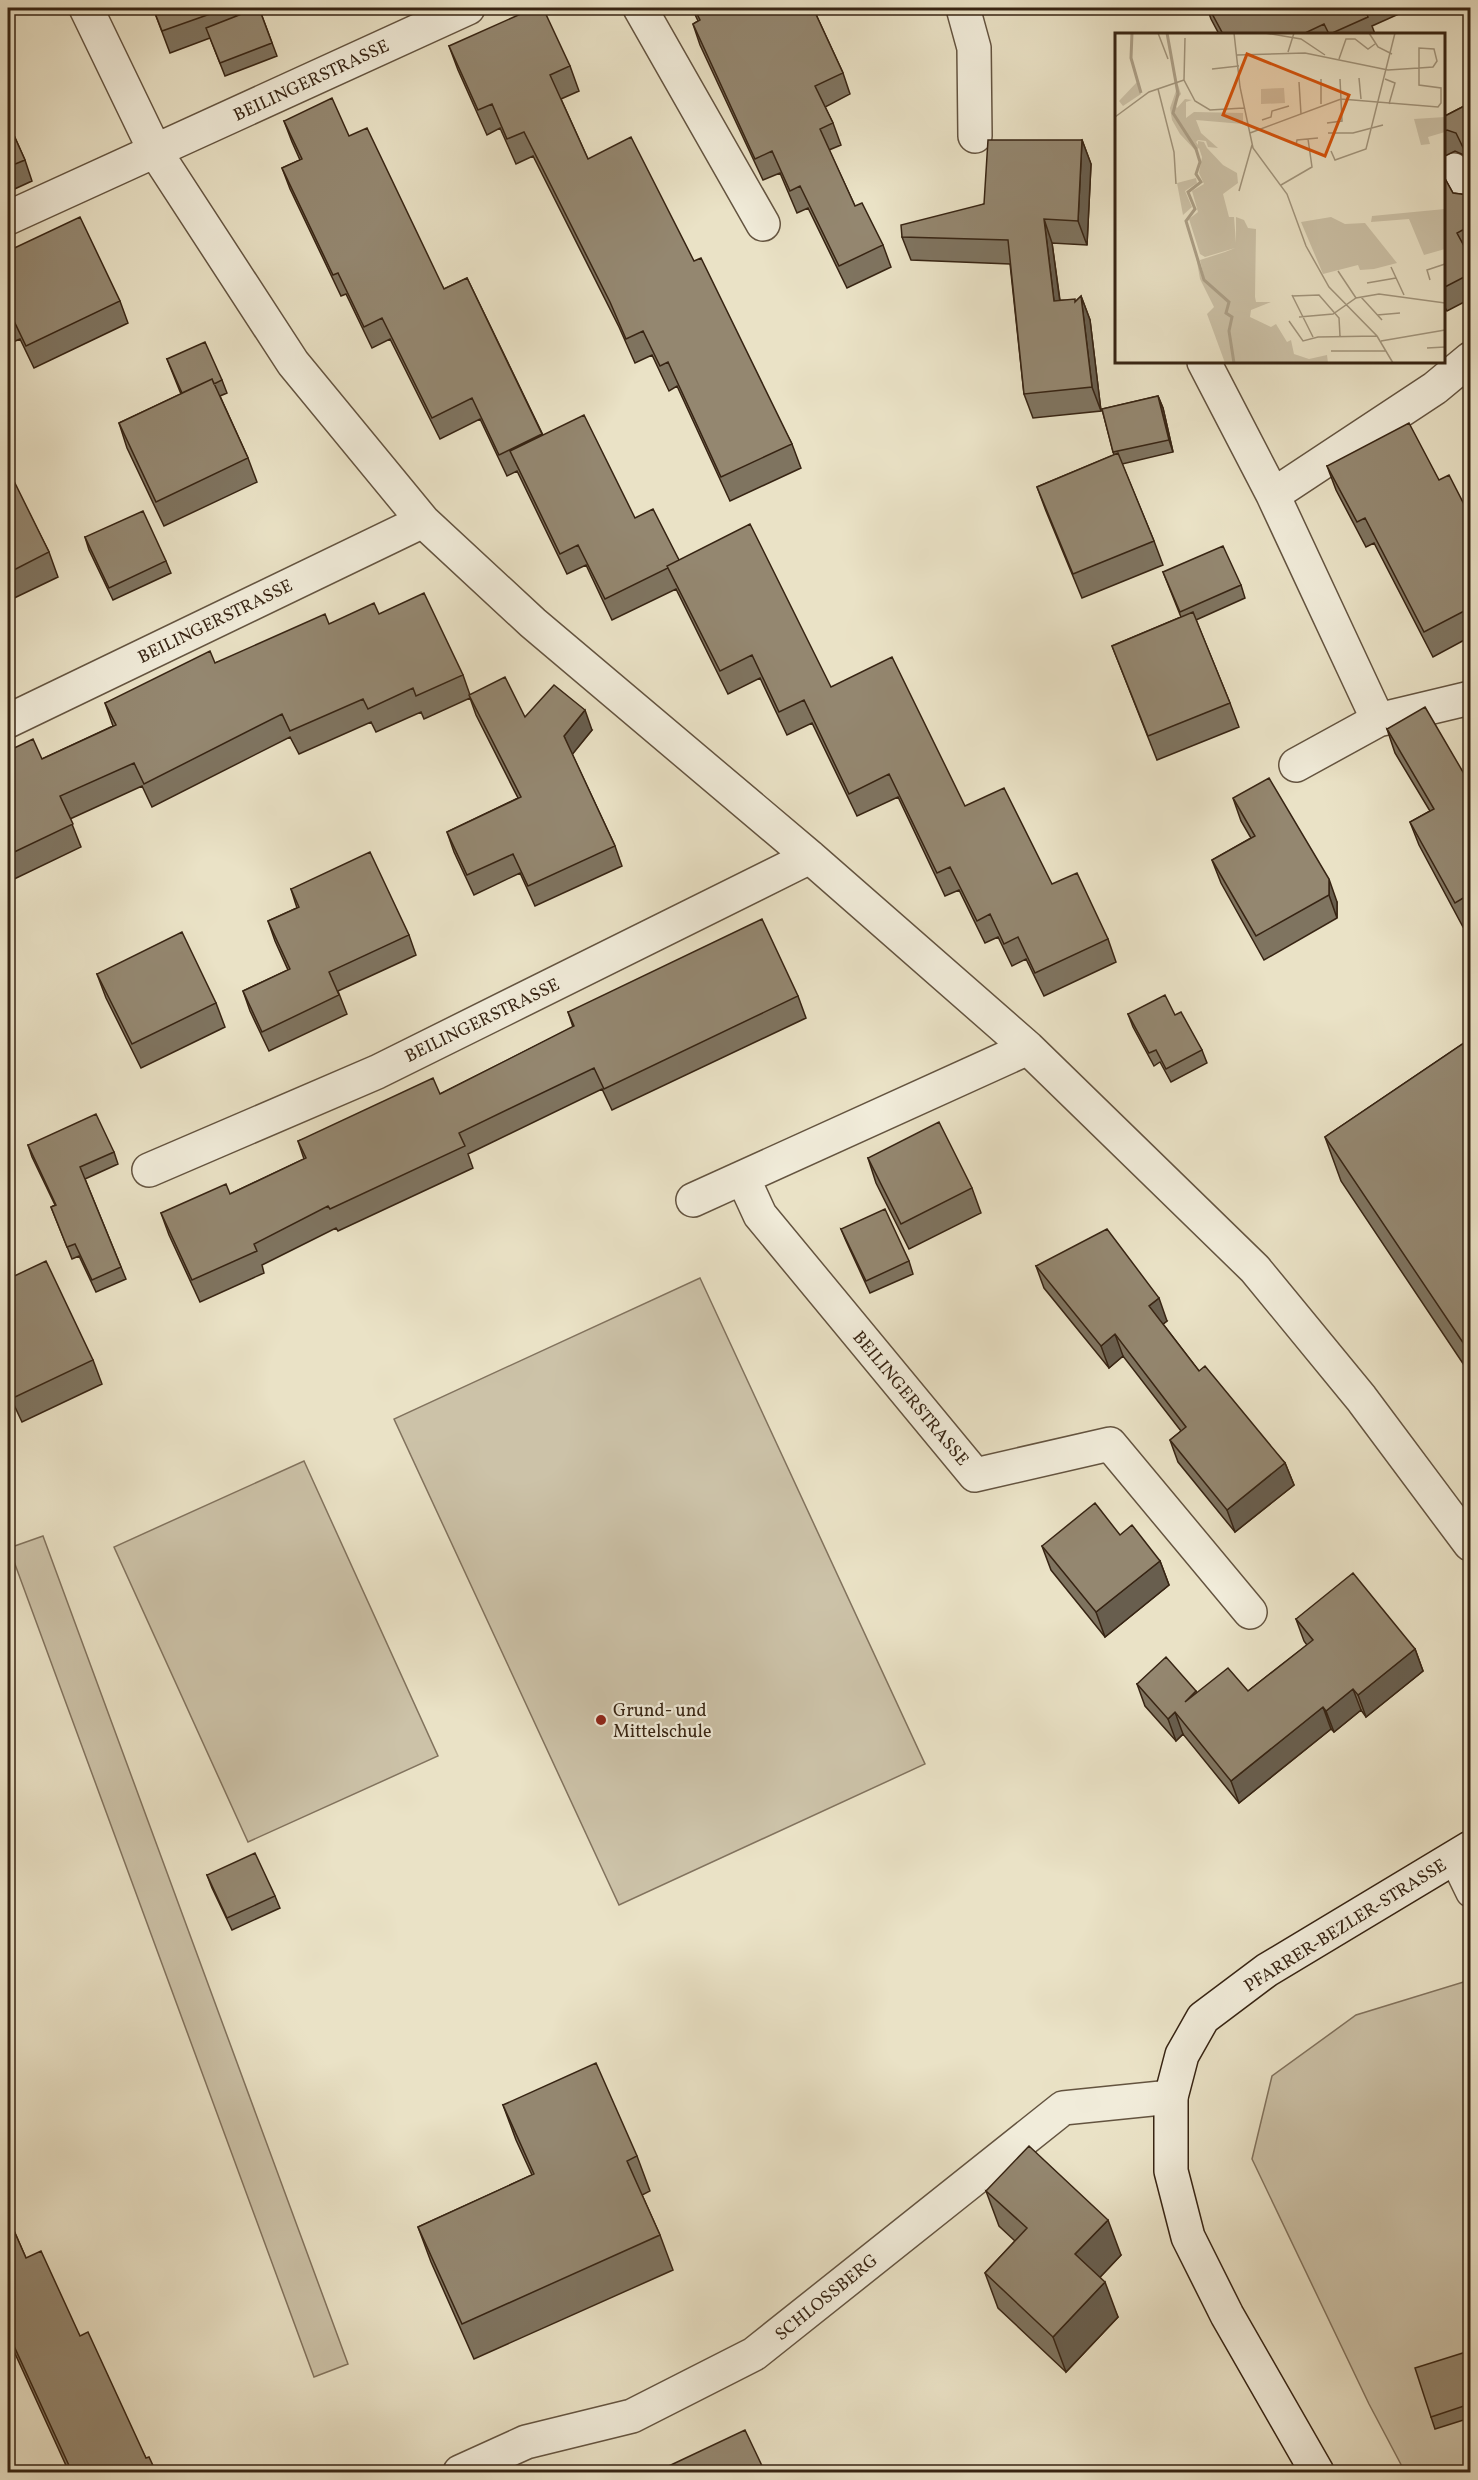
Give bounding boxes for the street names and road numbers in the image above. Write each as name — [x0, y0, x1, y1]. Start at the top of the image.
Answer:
street label: BEILINGERSTRASSE — [230, 34, 394, 128]
street label: BEILINGERSTRASSE — [134, 574, 297, 671]
street label: BEILINGERSTRASSE — [401, 973, 564, 1070]
street label: BEILINGERSTRASSE — [846, 1326, 974, 1472]
street label: PFARRER-BEZLER-STRASSE — [1240, 1853, 1452, 1999]
street label: SCHLOSSBERG — [770, 2249, 884, 2347]

